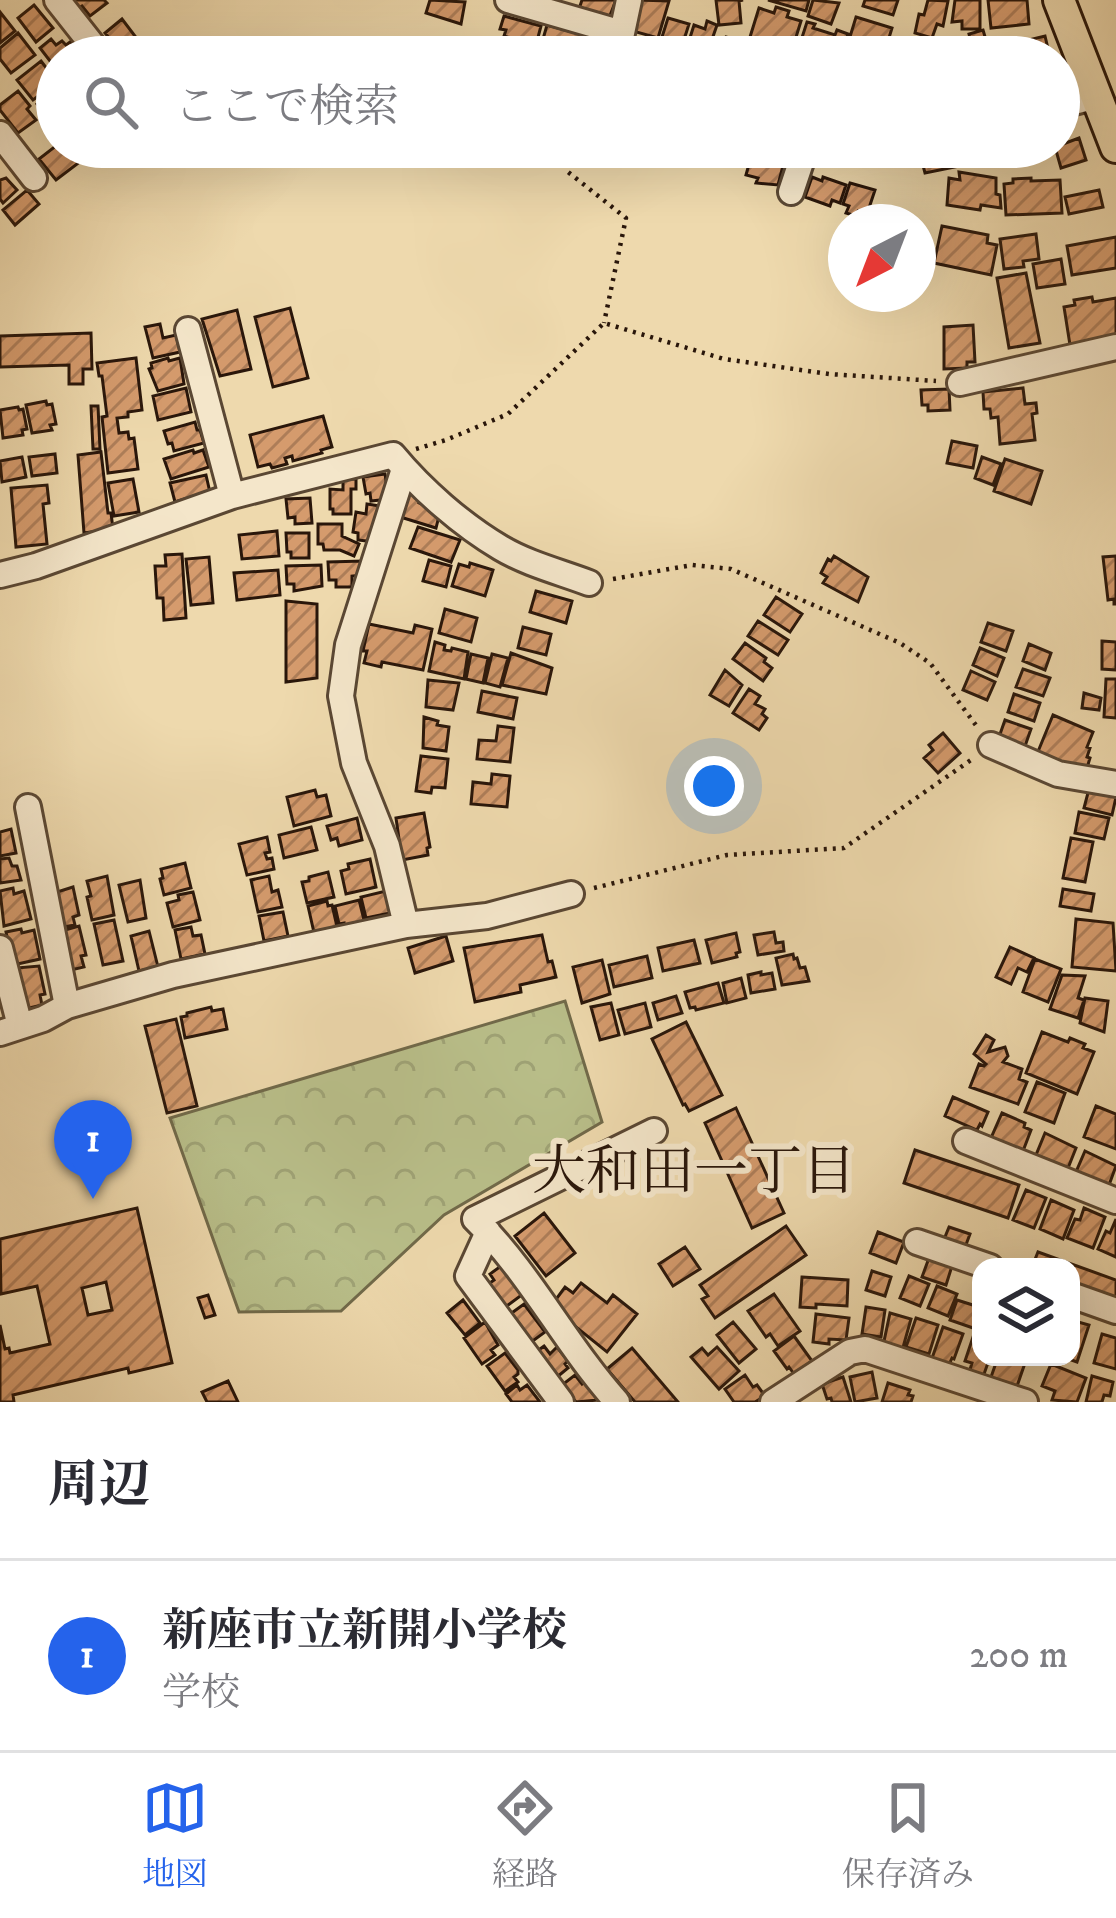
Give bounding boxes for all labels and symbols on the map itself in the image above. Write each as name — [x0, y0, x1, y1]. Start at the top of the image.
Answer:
north arrow — [828, 204, 936, 312]
your location — [684, 756, 744, 816]
pin: 1 — [54, 1100, 132, 1199]
district label: 大和田一丁目 — [532, 1140, 856, 1207]

